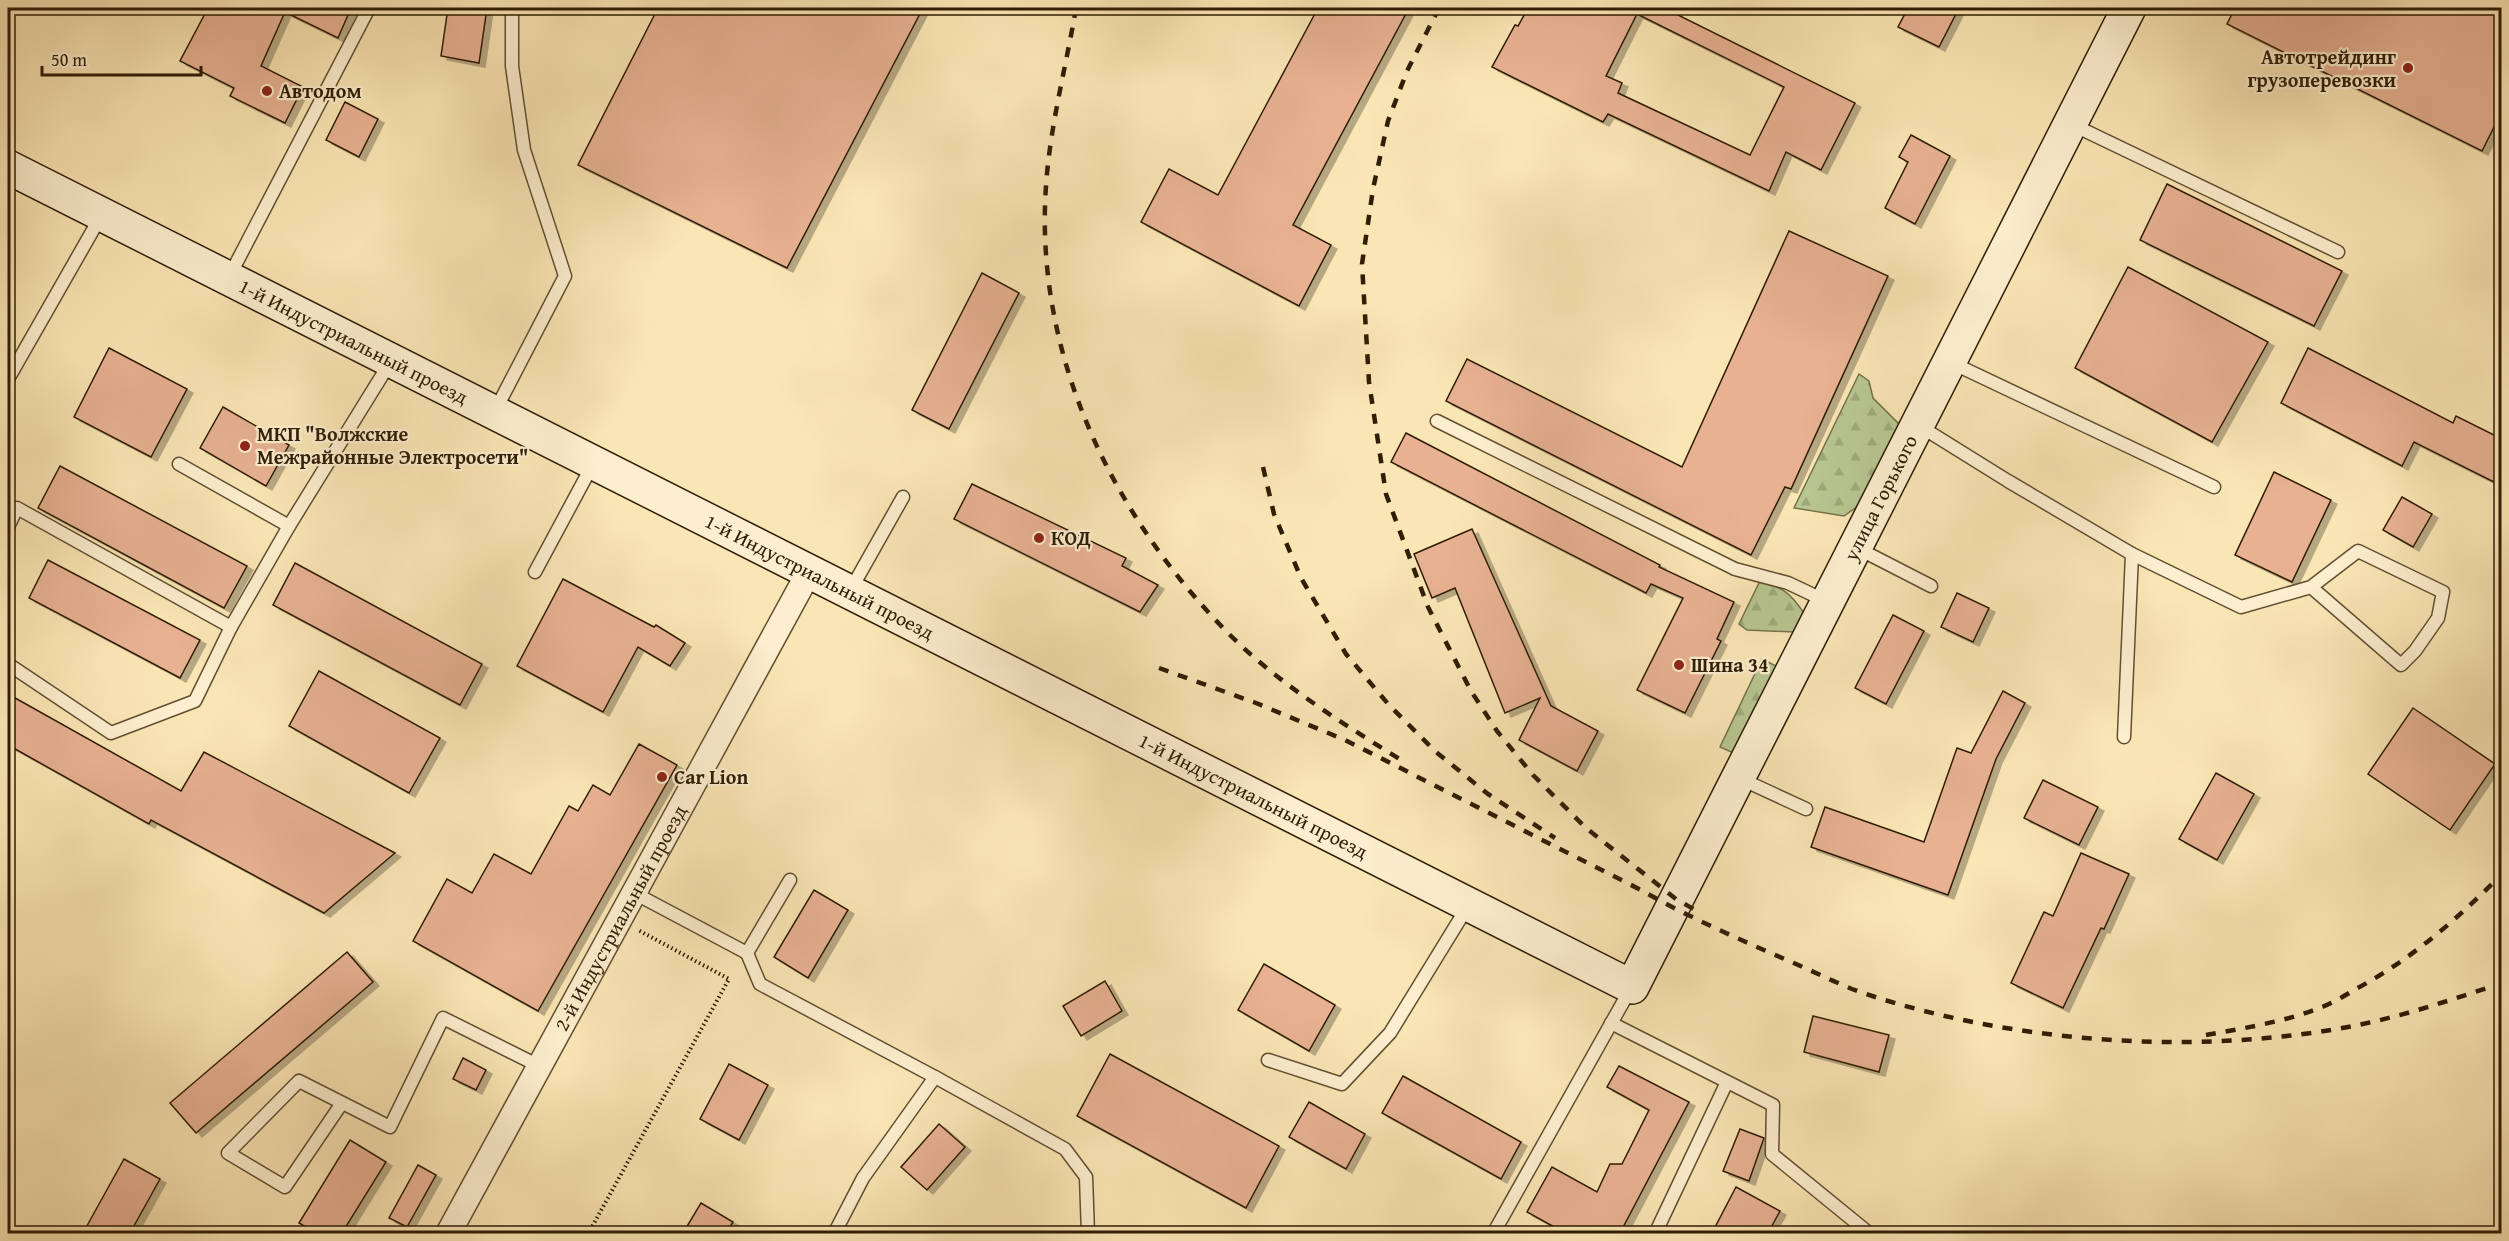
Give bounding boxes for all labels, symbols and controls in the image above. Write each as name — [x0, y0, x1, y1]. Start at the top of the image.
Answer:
scale bar — [42, 39, 201, 77]
place label: Автотрейдинг грузоперевозки — [2247, 42, 2396, 94]
text: 50 m — [51, 46, 87, 73]
marker: Автотрейдинг грузоперевозки — [2401, 61, 2415, 75]
place label: Автодом — [279, 76, 362, 105]
marker: Автодом — [260, 84, 274, 98]
street label: 1-й Индустриальный проезд — [234, 271, 473, 411]
place label: МКП "Волжские Межрайонные Электросети" — [257, 419, 528, 471]
street label: улица Горького — [1835, 429, 1924, 566]
marker: МКП "Волжские Межрайонные Электросети" — [238, 439, 252, 453]
street label: 1-й Индустриальный проезд — [700, 506, 939, 646]
place label: КОД — [1051, 523, 1091, 552]
marker: КОД — [1032, 531, 1046, 545]
place label: Шина 34 — [1691, 650, 1769, 679]
marker: Шина 34 — [1672, 658, 1686, 672]
street label: 1-й Индустриальный проезд — [1134, 725, 1373, 865]
place label: Car Lion — [674, 762, 748, 791]
marker: Car Lion — [655, 770, 669, 784]
street label: 2-й Индустриальный проезд — [547, 799, 693, 1036]

